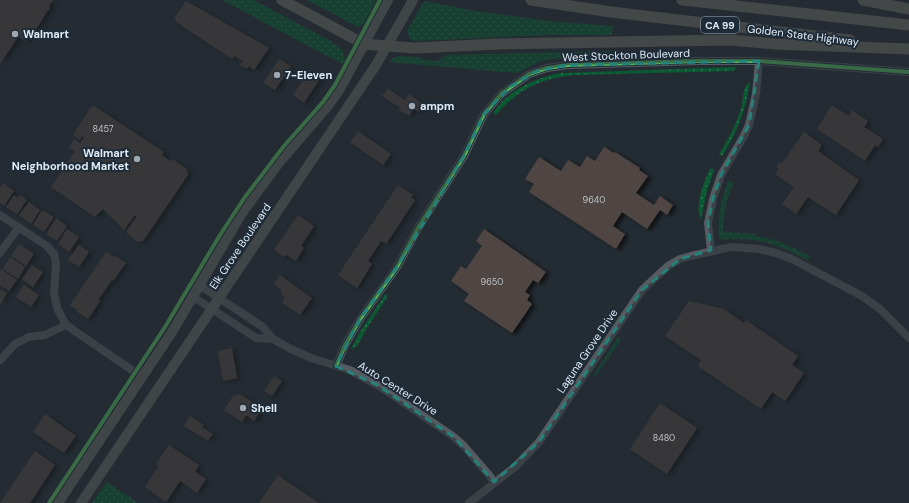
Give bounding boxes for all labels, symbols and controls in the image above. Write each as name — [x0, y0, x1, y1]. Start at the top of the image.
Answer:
road number: CA 99 — [701, 17, 739, 33]
street label: Golden State Highway — [746, 21, 860, 49]
place label: Walmart — [23, 27, 69, 41]
marker: Walmart — [10, 29, 20, 39]
street label: West Stockton Boulevard — [562, 46, 690, 64]
place label: 7-Eleven — [285, 68, 332, 82]
marker: 7-Eleven — [272, 70, 282, 80]
place label: ampm — [420, 99, 454, 113]
marker: ampm — [407, 101, 417, 111]
house number: 8457 — [92, 123, 114, 135]
place label: Walmart Neighborhood Market — [12, 146, 129, 173]
marker: Walmart Neighborhood Market — [132, 154, 142, 164]
house number: 9640 — [583, 194, 605, 206]
street label: Elk Grove Boulevard — [206, 200, 274, 292]
house number: 9650 — [481, 276, 503, 288]
street label: Laguna Grove Drive — [554, 306, 620, 396]
street label: Auto Center Drive — [356, 358, 440, 418]
place label: Shell — [251, 401, 277, 415]
marker: Shell — [238, 403, 248, 413]
house number: 8480 — [653, 432, 675, 444]

